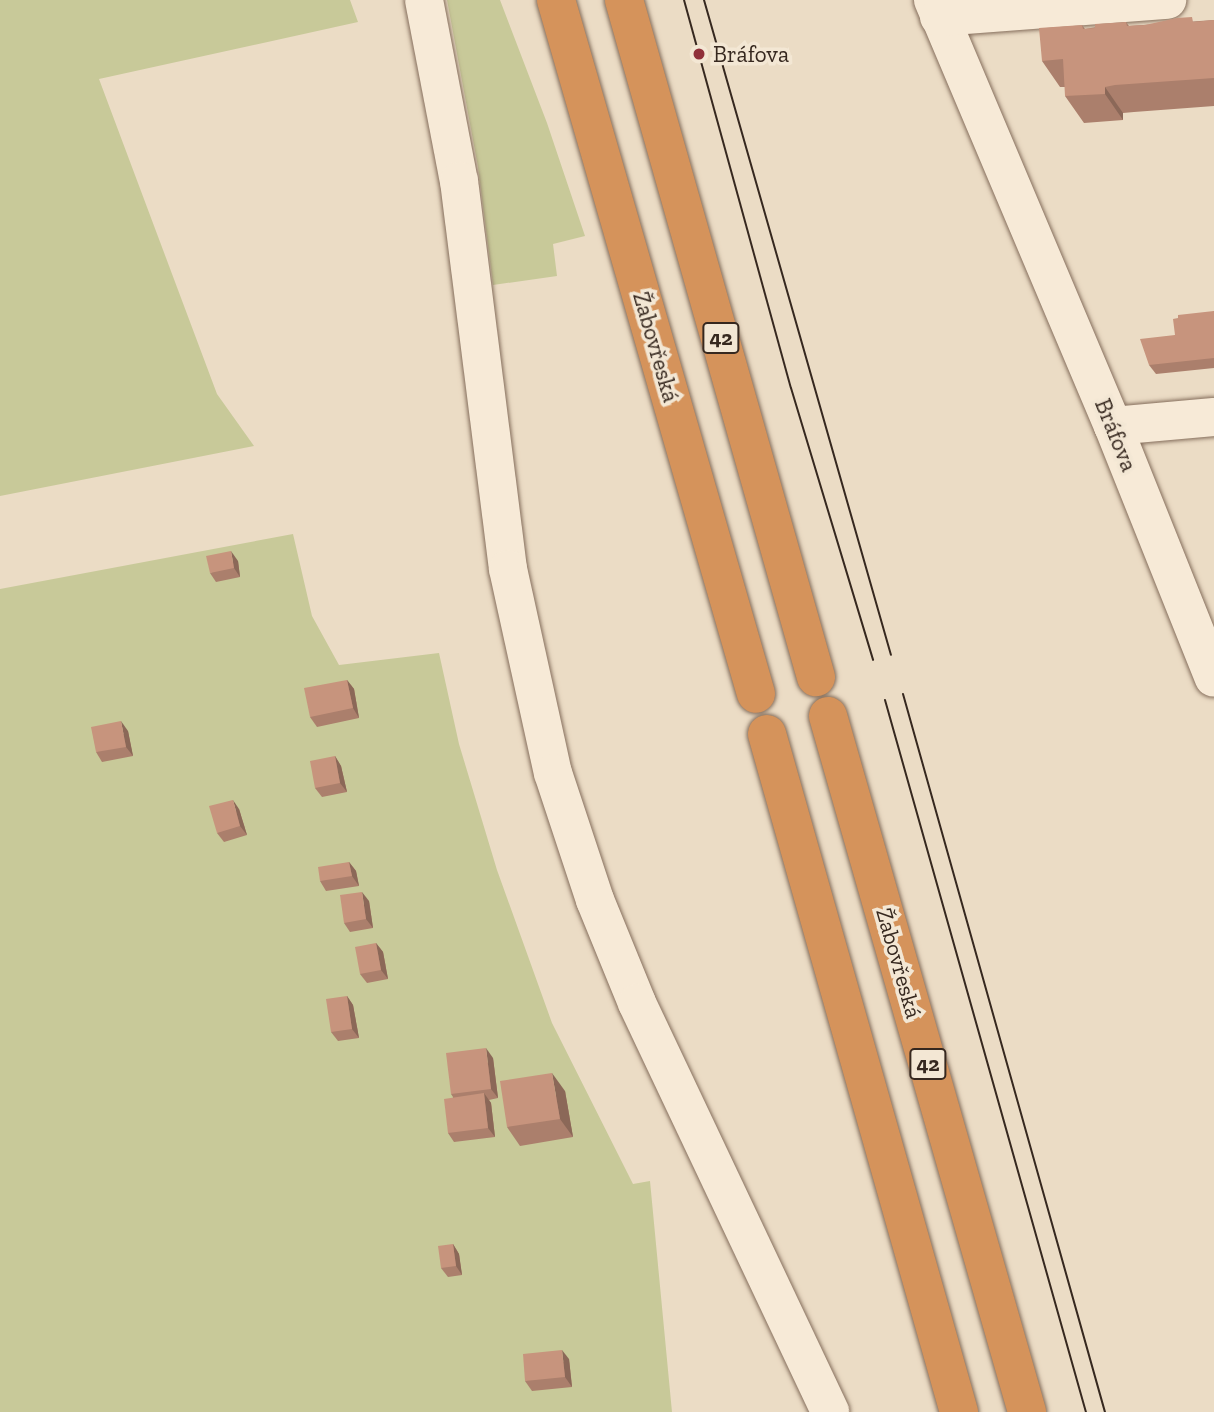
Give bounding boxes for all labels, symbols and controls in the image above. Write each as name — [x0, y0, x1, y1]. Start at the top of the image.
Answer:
place label: Bráfova — [713, 40, 789, 68]
marker: Bráfova — [691, 46, 707, 62]
street label: Žabovřeská — [627, 289, 685, 405]
road number: 42 — [702, 320, 740, 356]
street label: Bráfova — [1089, 395, 1143, 475]
street label: Žabovřeská — [870, 905, 928, 1021]
road number: 42 — [909, 1046, 947, 1082]

